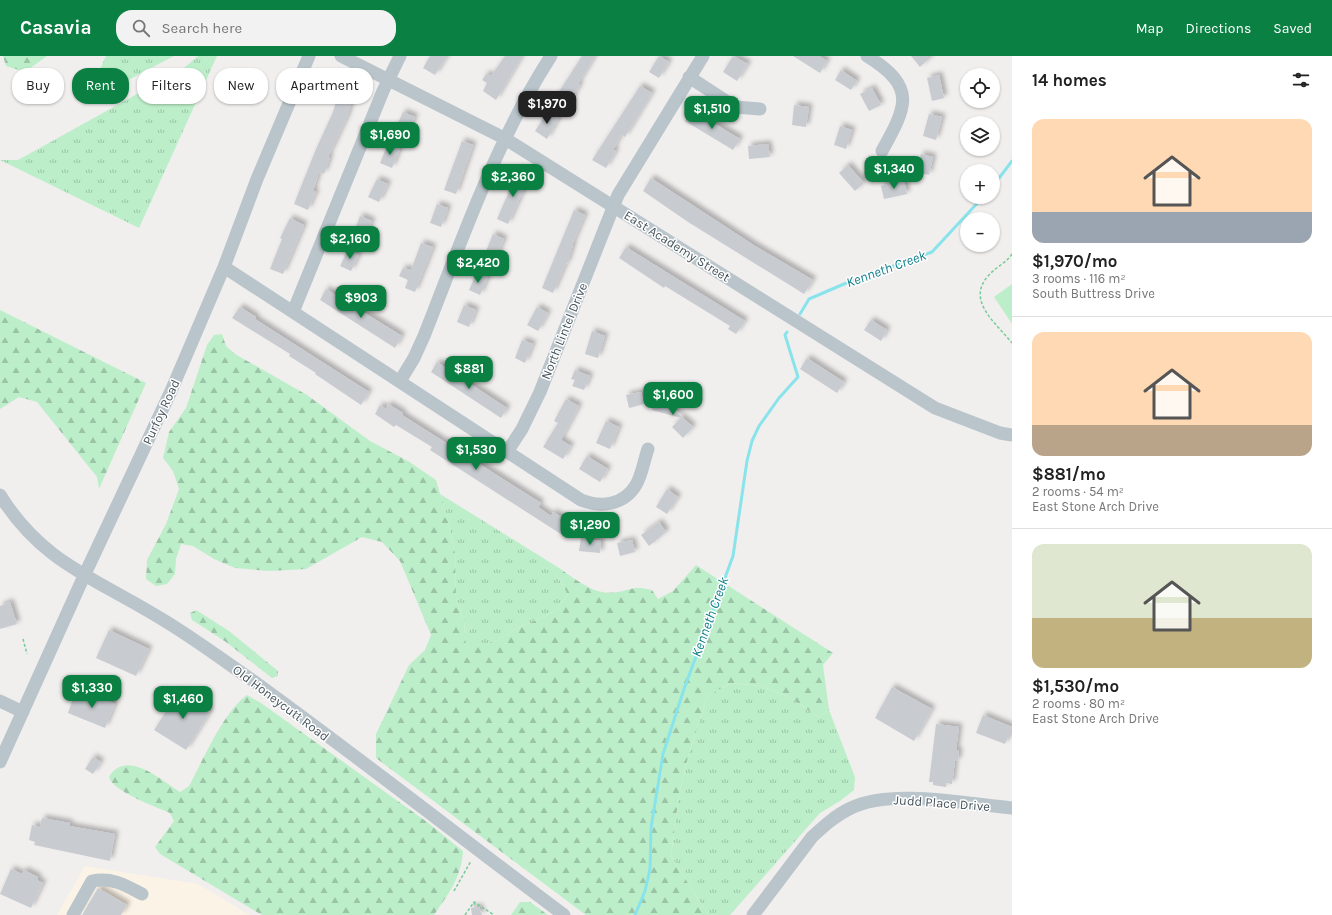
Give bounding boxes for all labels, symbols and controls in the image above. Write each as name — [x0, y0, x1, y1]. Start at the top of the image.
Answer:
search box — [116, 10, 396, 46]
text: Casavia — [20, 17, 92, 39]
icon: search — [130, 17, 152, 39]
text: Search here — [162, 19, 242, 37]
text: Map — [1136, 20, 1164, 37]
text: Directions — [1186, 20, 1251, 37]
text: Saved — [1273, 20, 1312, 37]
chip: Buy — [12, 68, 64, 104]
chip: Rent — [72, 68, 129, 104]
chip: Filters — [137, 68, 206, 104]
chip: New — [214, 68, 268, 104]
chip: Apartment — [276, 68, 373, 104]
map controls — [960, 68, 1000, 252]
button: locate — [960, 68, 1000, 108]
icon: filters — [1290, 69, 1312, 91]
text: 14 homes — [1032, 70, 1107, 90]
pin: $1,970 — [514, 91, 580, 125]
text: $1,970 — [527, 96, 567, 111]
pin: $1,510 — [679, 96, 745, 130]
text: $1,510 — [693, 101, 731, 116]
button: layers — [960, 116, 1000, 156]
pin: $1,690 — [357, 122, 423, 156]
text: $1,690 — [370, 127, 410, 142]
icon: home — [1136, 145, 1208, 217]
pin: $1,340 — [861, 156, 927, 190]
text: $1,340 — [874, 161, 914, 176]
pin: $2,360 — [480, 164, 546, 198]
button: + — [960, 164, 1000, 204]
text: $2,360 — [491, 169, 535, 184]
street label: East Academy Street — [621, 207, 733, 285]
button: − — [960, 212, 1000, 252]
pin: $2,160 — [317, 226, 383, 260]
text: $2,160 — [330, 231, 370, 246]
water label: Kenneth Creek — [844, 246, 929, 291]
pin: $2,420 — [445, 250, 511, 284]
text: $1,970/mo — [1032, 251, 1117, 271]
text: $2,420 — [456, 255, 500, 270]
text: 3 rooms · 116 m² — [1032, 271, 1126, 286]
street label: North Lintel Drive — [538, 280, 590, 382]
pin: $903 — [337, 285, 385, 319]
text: South Buttress Drive — [1032, 286, 1155, 301]
text: $903 — [344, 290, 378, 305]
pin: $881 — [445, 356, 493, 390]
icon: home — [1136, 358, 1208, 430]
text: $881 — [454, 361, 484, 376]
street label: Purfoy Road — [139, 377, 183, 447]
pin: $1,600 — [640, 382, 706, 416]
text: $1,600 — [652, 387, 694, 402]
pin: $1,530 — [443, 437, 509, 471]
text: $1,530 — [456, 442, 496, 457]
text: $881/mo — [1032, 464, 1106, 484]
text: 2 rooms · 54 m² — [1032, 484, 1124, 499]
text: East Stone Arch Drive — [1032, 499, 1159, 514]
pin: $1,290 — [557, 512, 623, 546]
text: $1,290 — [570, 517, 610, 532]
icon: home — [1136, 570, 1208, 642]
water label: Kenneth Creek — [688, 574, 733, 659]
street label: Old Honeycutt Road — [230, 662, 332, 744]
pin: $1,330 — [59, 675, 125, 709]
text: $1,530/mo — [1032, 676, 1119, 696]
text: $1,330 — [71, 680, 113, 695]
pin: $1,460 — [150, 686, 216, 720]
text: $1,460 — [163, 691, 203, 706]
text: 2 rooms · 80 m² — [1032, 696, 1125, 711]
text: East Stone Arch Drive — [1032, 711, 1159, 726]
street label: Judd Place Drive — [893, 792, 991, 814]

